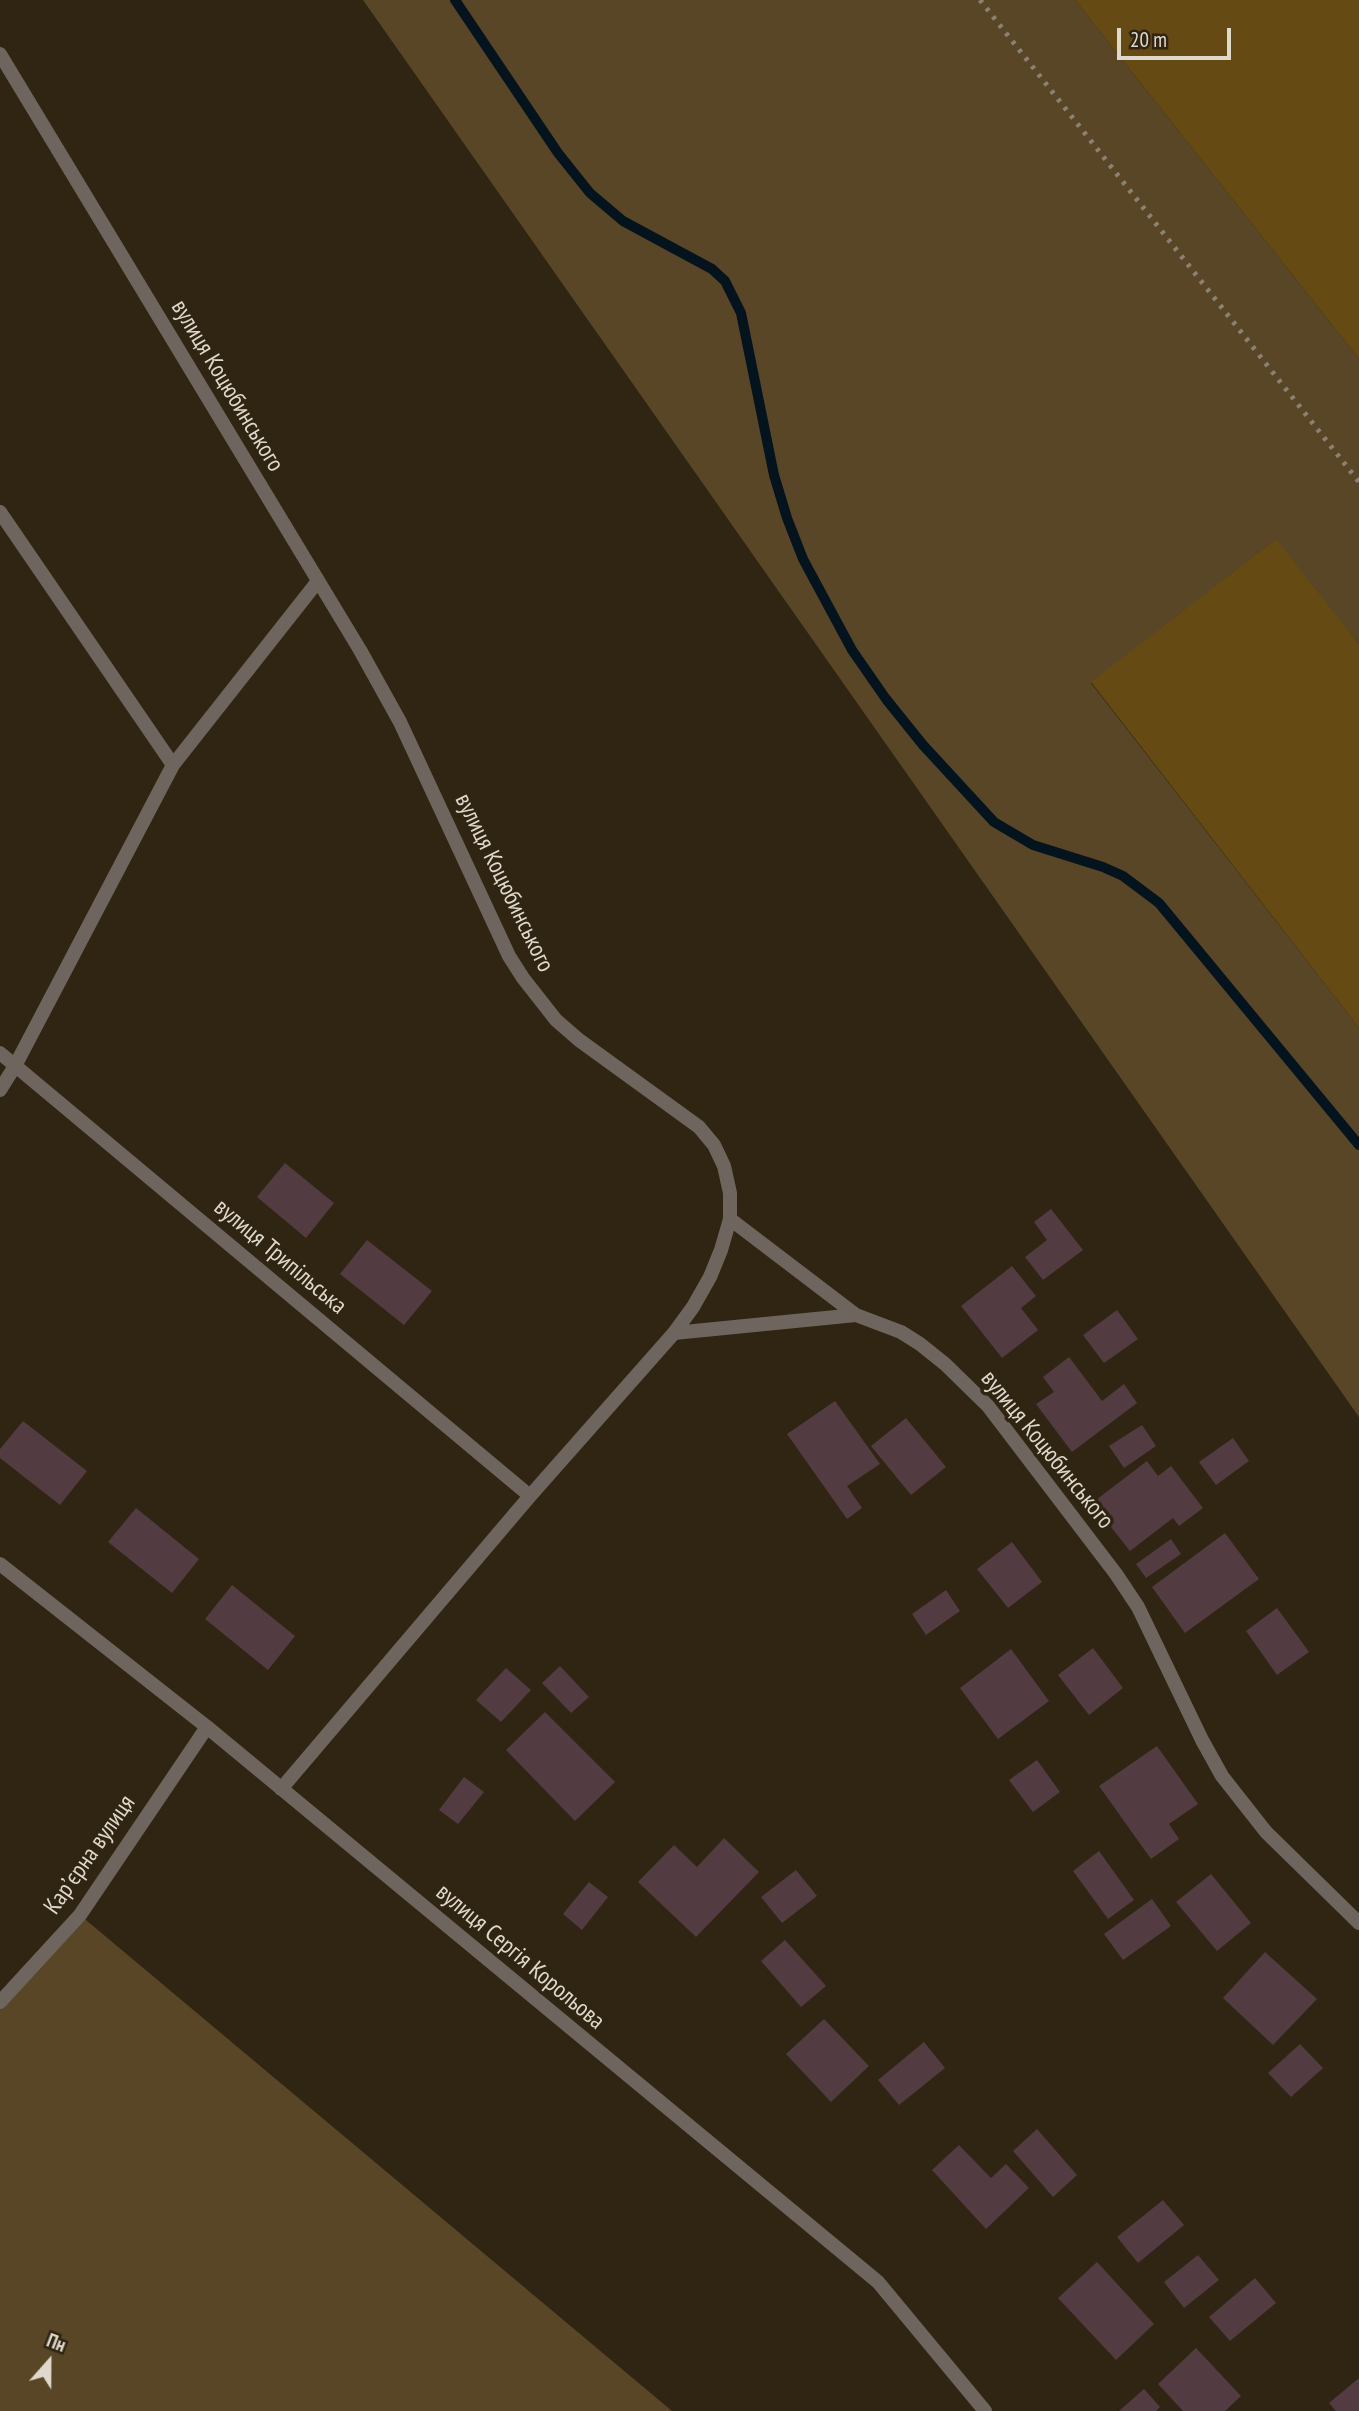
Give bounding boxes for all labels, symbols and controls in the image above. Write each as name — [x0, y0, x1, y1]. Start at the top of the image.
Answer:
scale bar — [1121, 14, 1235, 58]
text: 20 m — [1130, 26, 1167, 53]
street label: вулиця Коцюбинського — [164, 295, 290, 477]
street label: вулиця Коцюбинського — [448, 789, 560, 977]
street label: вулиця Трипільська — [208, 1193, 352, 1321]
street label: вулиця Коцюбинського — [975, 1365, 1119, 1535]
street label: Карʼєрна вулиця — [38, 1790, 142, 1920]
street label: вулиця Сергія Корольова — [430, 1878, 610, 2036]
north arrow — [14, 2327, 84, 2397]
text: Пн — [44, 2328, 69, 2357]

